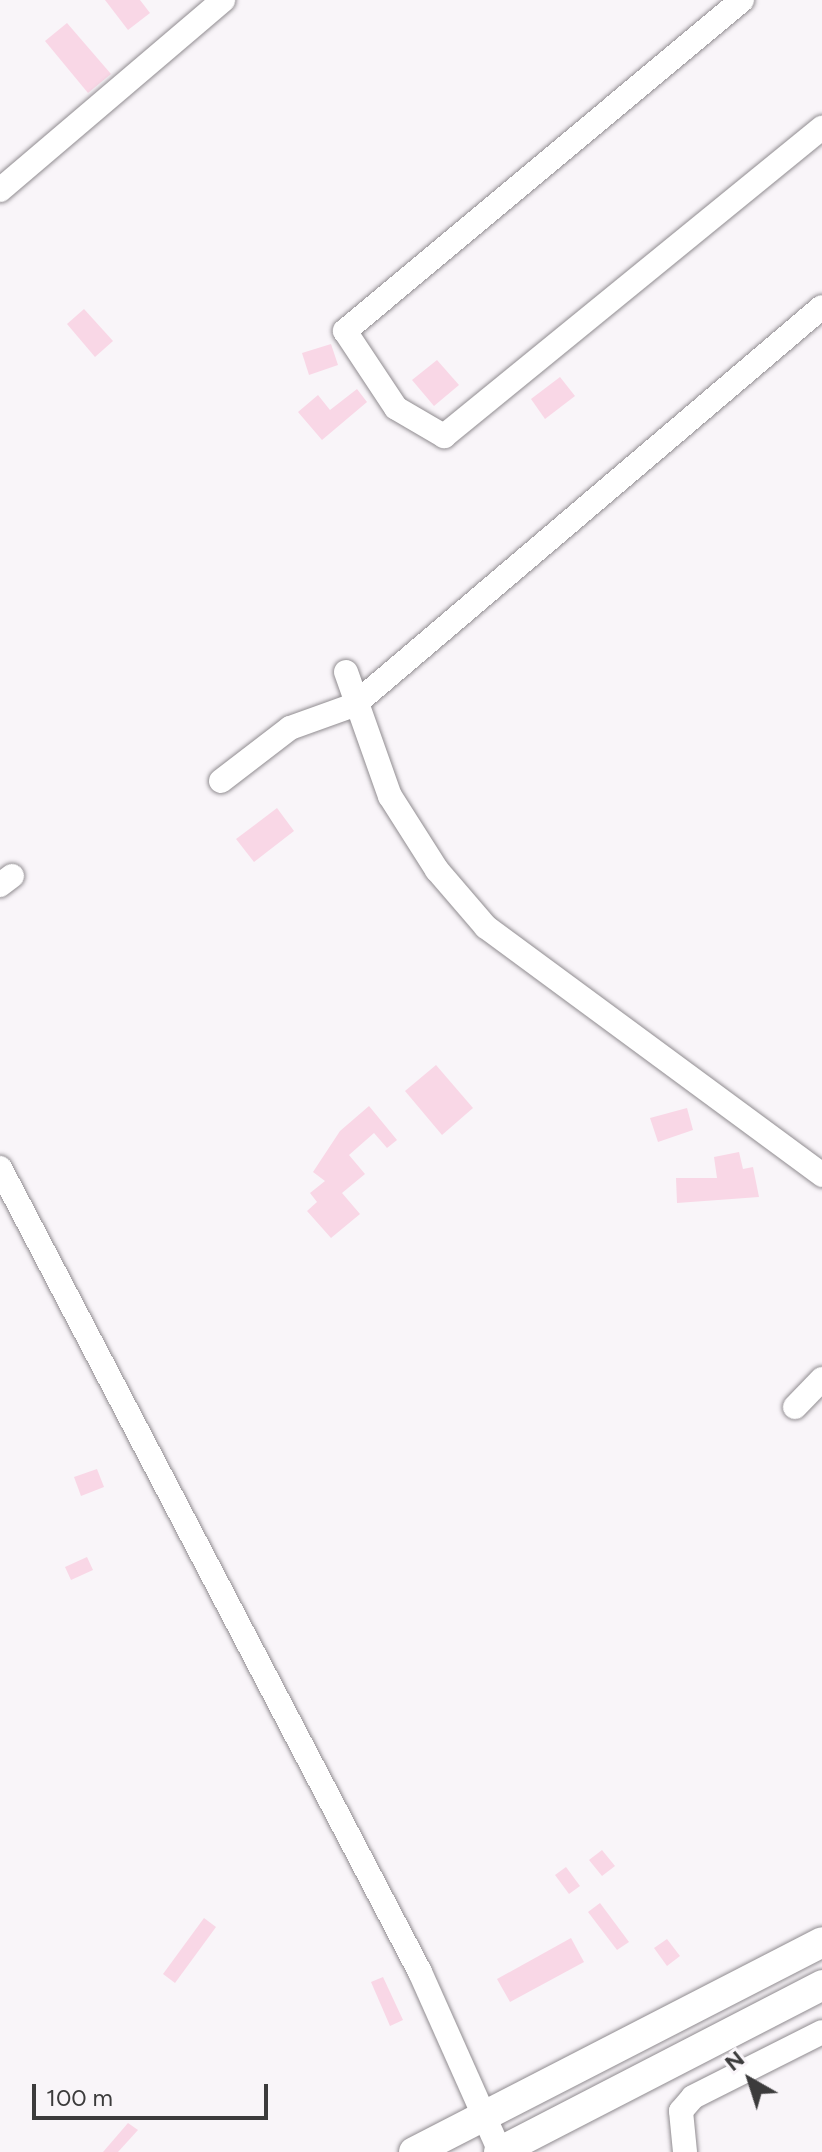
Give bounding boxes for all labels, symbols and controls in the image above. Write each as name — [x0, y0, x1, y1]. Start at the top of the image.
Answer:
north arrow — [710, 2040, 790, 2120]
text: N — [719, 2045, 750, 2077]
scale bar — [36, 2068, 272, 2118]
text: 100 m — [46, 2083, 113, 2112]

